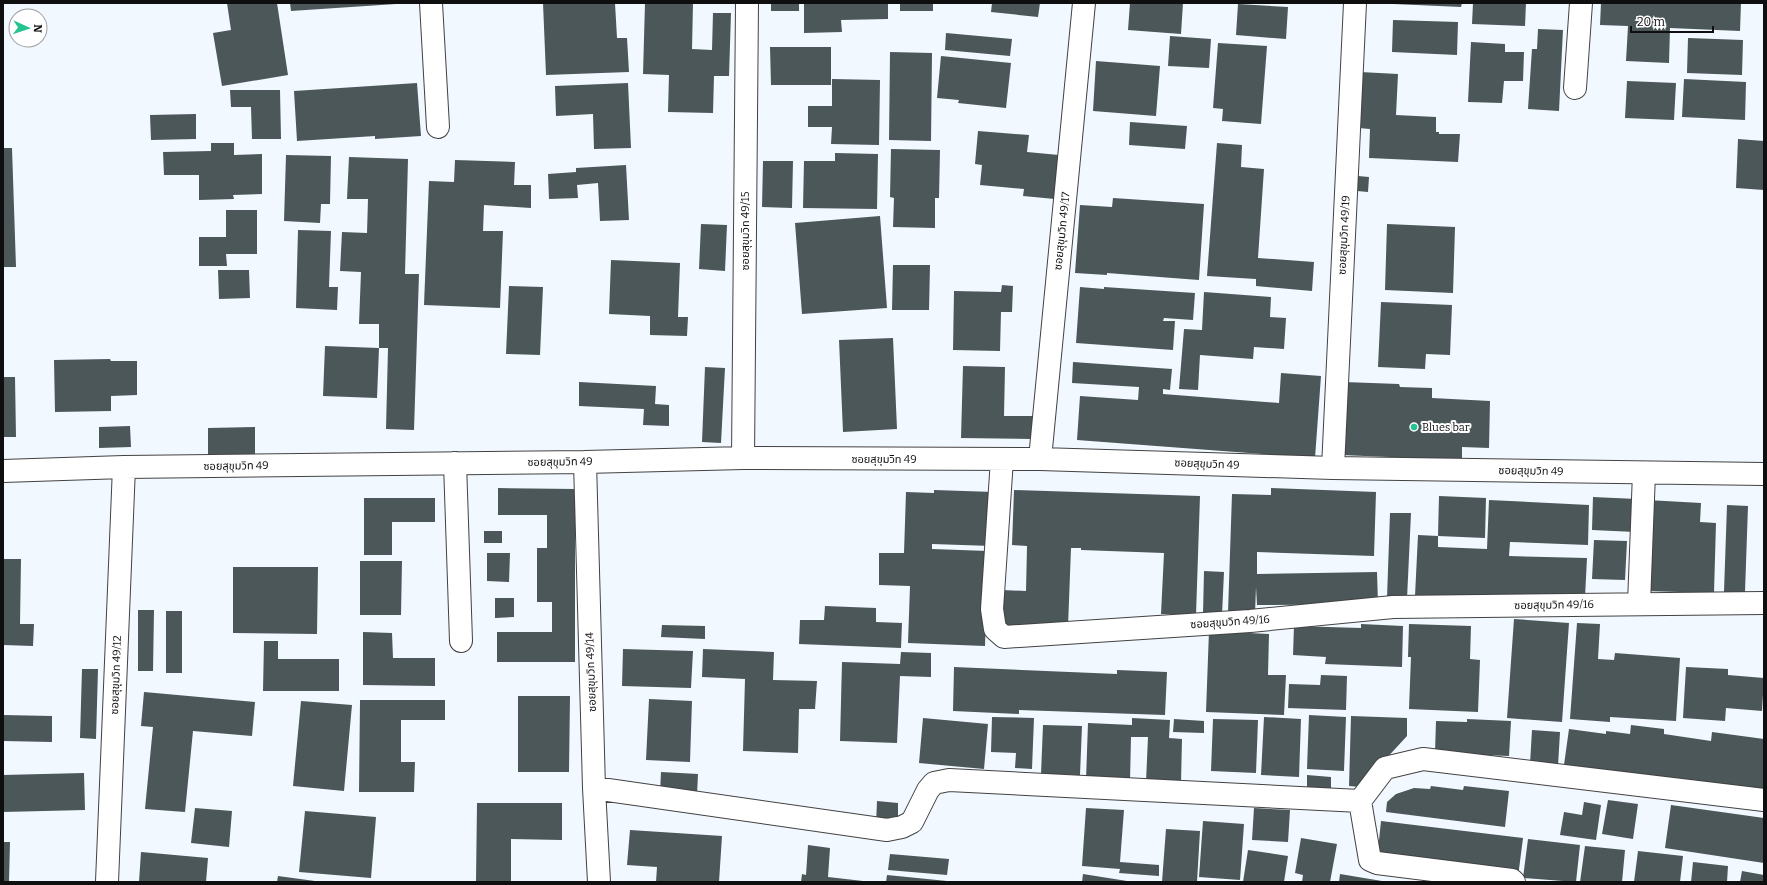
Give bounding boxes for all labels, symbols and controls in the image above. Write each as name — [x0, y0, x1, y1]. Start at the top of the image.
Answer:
north arrow — [8, 8, 48, 48]
scale bar — [1631, 8, 1713, 34]
text: 20 m — [1637, 15, 1666, 29]
text: N — [31, 24, 44, 34]
street label: ซอยสุขุมวิท 49/15 — [739, 191, 752, 271]
street label: ซอยสุขุมวิท 49/17 — [1051, 191, 1073, 271]
street label: ซอยสุขุมวิท 49/19 — [1335, 195, 1353, 275]
place label: Blues bar — [1422, 421, 1470, 434]
marker: Blues bar — [1409, 422, 1419, 432]
street label: ซอยสุขุมวิท 49 — [851, 453, 917, 466]
street label: ซอยสุขุมวิท 49 — [527, 455, 593, 469]
street label: ซอยสุขุมวิท 49 — [1174, 456, 1240, 472]
street label: ซอยสุขุมวิท 49 — [203, 459, 269, 473]
street label: ซอยสุขุมวิท 49 — [1498, 464, 1564, 478]
street label: ซอยสุขุมวิท 49/16 — [1514, 598, 1594, 612]
street label: ซอยสุขุมวิท 49/16 — [1190, 613, 1270, 631]
street label: ซอยสุขุมวิท 49/14 — [583, 631, 599, 712]
street label: ซอยสุขุมวิท 49/12 — [108, 635, 124, 715]

